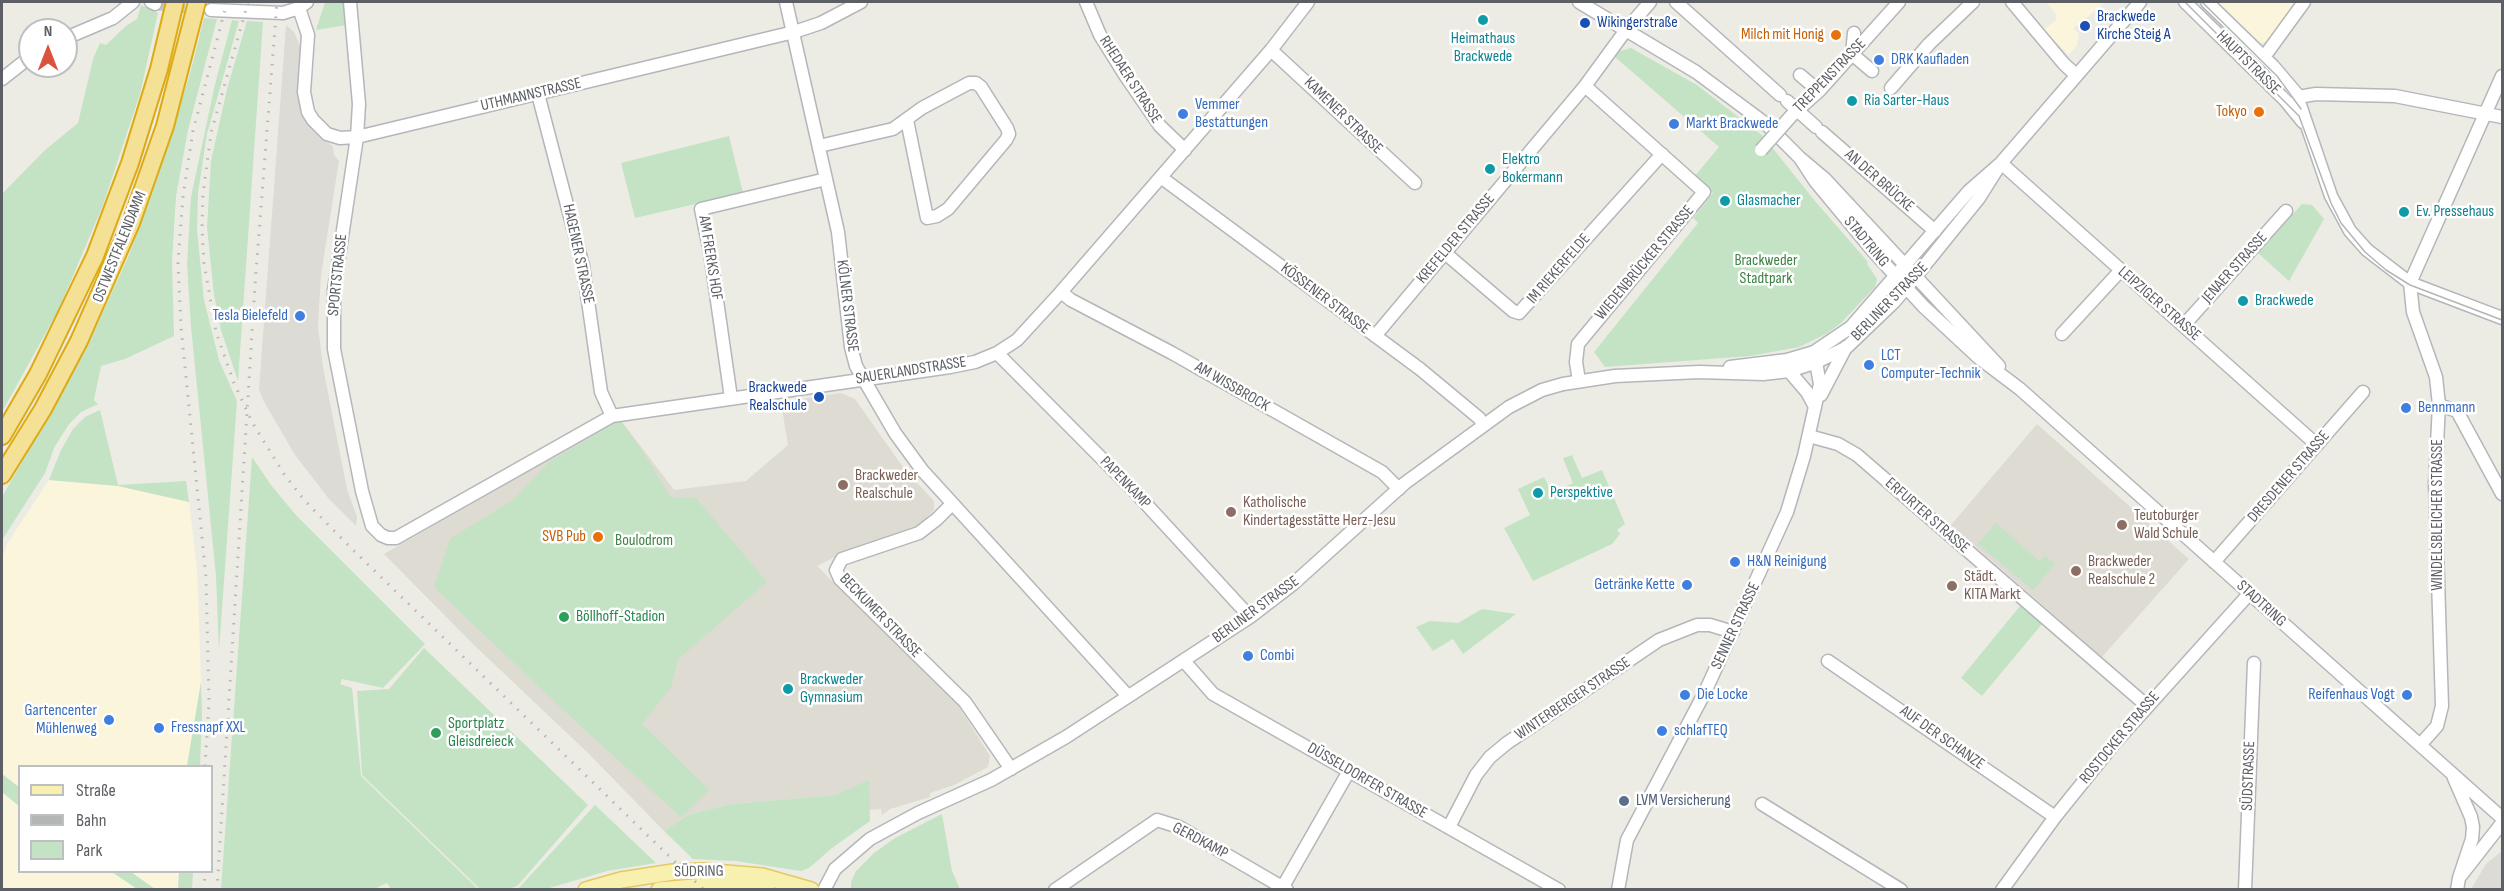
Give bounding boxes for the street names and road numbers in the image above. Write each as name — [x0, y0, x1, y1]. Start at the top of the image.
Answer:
street label: HAUPTSTRASSE — [2212, 27, 2284, 99]
street label: RHEDAER STRASSE — [1095, 33, 1165, 127]
street label: TREPPENSTRASSE — [1790, 35, 1870, 117]
street label: UTHMANNSTRASSE — [479, 74, 583, 116]
street label: KAMENER STRASSE — [1300, 74, 1386, 158]
street label: AN DER BRÜCKE — [1840, 146, 1918, 216]
street label: OSTWESTFALENDAMM — [89, 189, 151, 305]
street label: KREFELDER STRASSE — [1413, 190, 1499, 288]
street label: HAGENER STRASSE — [558, 202, 598, 306]
street label: WIEDENBRÜCKER STRASSE — [1591, 202, 1699, 324]
street label: STADTRING — [1839, 213, 1893, 271]
street label: AM FRERKS HOF — [694, 214, 726, 302]
street label: JENAER STRASSE — [2198, 229, 2272, 307]
street label: IM RIEKERFELDE — [1523, 230, 1595, 308]
street label: SPORTSTRASSE — [324, 233, 352, 317]
street label: KÖLNER STRASSE — [832, 259, 862, 353]
street label: KÖSSENER STRASSE — [1277, 259, 1373, 339]
street label: BERLINER STRASSE — [1848, 259, 1932, 345]
street label: LEIPZIGER STRASSE — [2113, 263, 2205, 345]
street label: SAUERLANDSTRASSE — [854, 353, 968, 389]
street label: AM WISSBROCK — [1191, 358, 1273, 416]
street label: DRESDENER STRASSE — [2244, 427, 2334, 527]
street label: WINDELSBLEICHER STRASSE — [2428, 439, 2448, 591]
street label: PAPENKAMP — [1095, 453, 1155, 513]
street label: ERFURTER STRASSE — [1881, 474, 1973, 558]
street label: BECKUMER STRASSE — [835, 570, 925, 662]
street label: BERLINER STRASSE — [1209, 572, 1303, 648]
street label: STADTRING — [2232, 577, 2290, 631]
street label: SENNER STRASSE — [1708, 579, 1764, 673]
street label: WINTERBERGER STRASSE — [1512, 653, 1634, 745]
street label: ROSTOCKER STRASSE — [2076, 688, 2164, 788]
street label: AUF DER SCHANZE — [1896, 702, 1988, 774]
street label: DÜSSELDORFER STRASSE — [1304, 739, 1430, 823]
street label: SÜDSTRASSE — [2238, 741, 2260, 811]
street label: GERDKAMP — [1169, 818, 1231, 864]
street label: SÜDRING — [674, 862, 724, 882]

